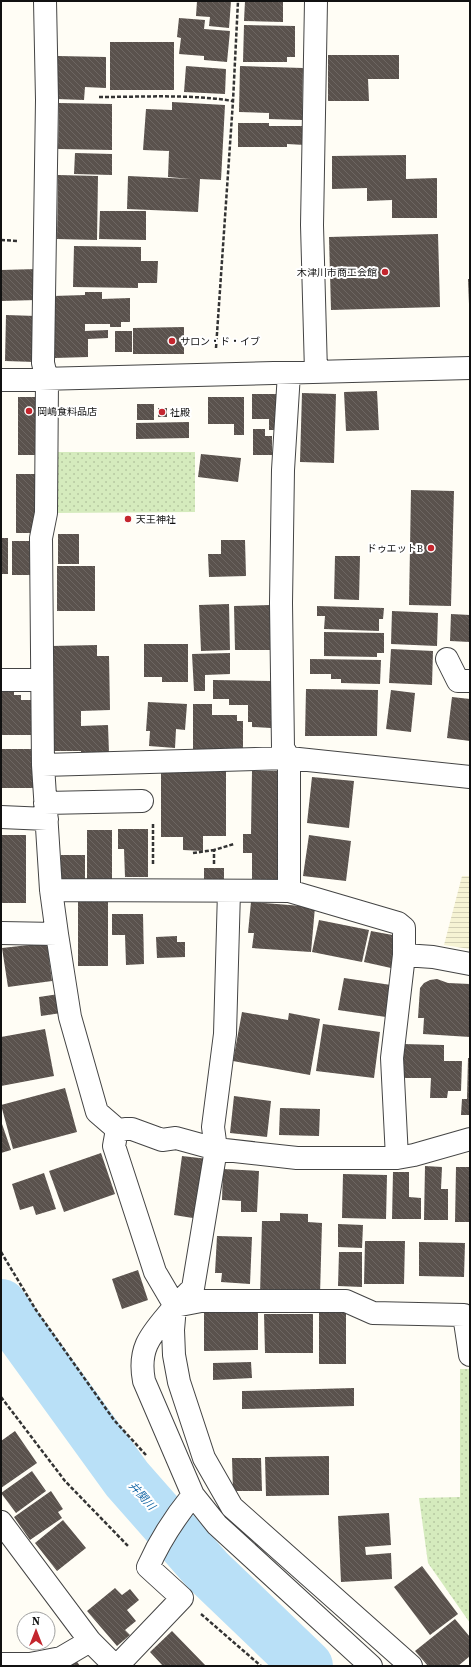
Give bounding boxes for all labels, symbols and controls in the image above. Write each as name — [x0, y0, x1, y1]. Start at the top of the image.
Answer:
place label: 木津川市商工会館 — [297, 266, 377, 279]
marker: 木津川市商工会館 — [380, 267, 390, 277]
place label: サロン・ド・イブ — [180, 335, 260, 348]
marker: サロン・ド・イブ — [167, 336, 177, 346]
place label: 岡嶋食料品店 — [37, 405, 97, 418]
marker: 岡嶋食料品店 — [24, 406, 34, 416]
place label: 社殿 — [170, 406, 190, 419]
marker: 社殿 — [157, 407, 167, 417]
place label: 天王神社 — [136, 513, 176, 526]
marker: 天王神社 — [123, 514, 133, 524]
place label: ドゥエットB — [367, 542, 423, 555]
marker: ドゥエットB — [426, 543, 436, 553]
water label: 井関川 — [125, 1479, 159, 1514]
north arrow — [16, 1611, 56, 1651]
text: N — [32, 1614, 40, 1629]

